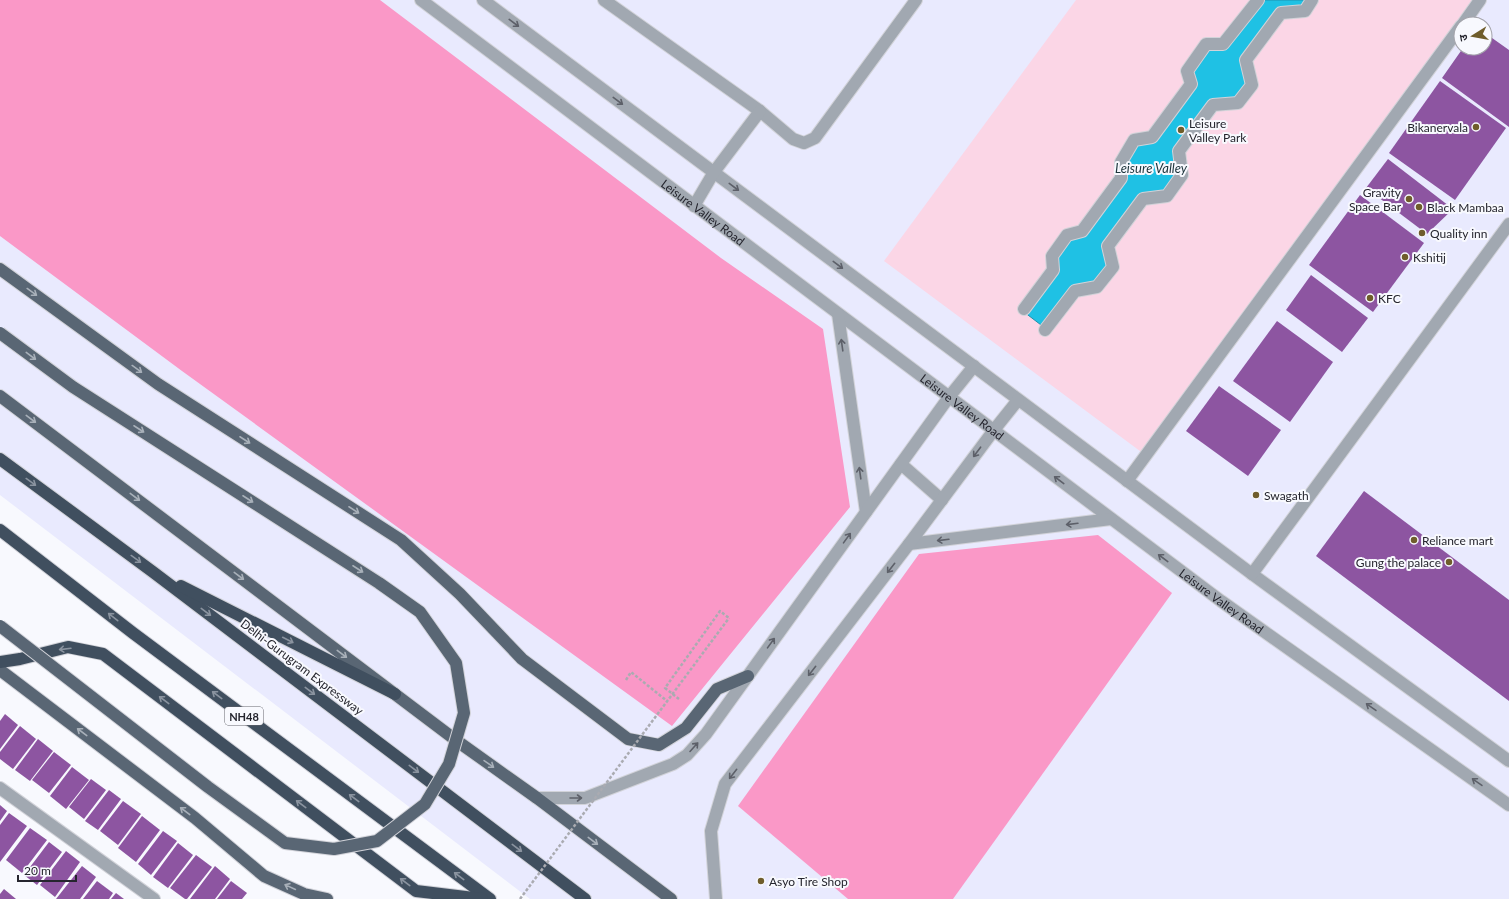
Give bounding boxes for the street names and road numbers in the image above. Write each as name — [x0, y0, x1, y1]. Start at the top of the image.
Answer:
street label: Leisure Valley Road — [658, 176, 748, 248]
street label: Leisure Valley Road — [918, 370, 1007, 443]
street label: Leisure Valley Road — [1177, 565, 1267, 636]
street label: Delhi-Gurugram Expressway — [238, 616, 367, 719]
road number: NH48 — [225, 707, 263, 725]

